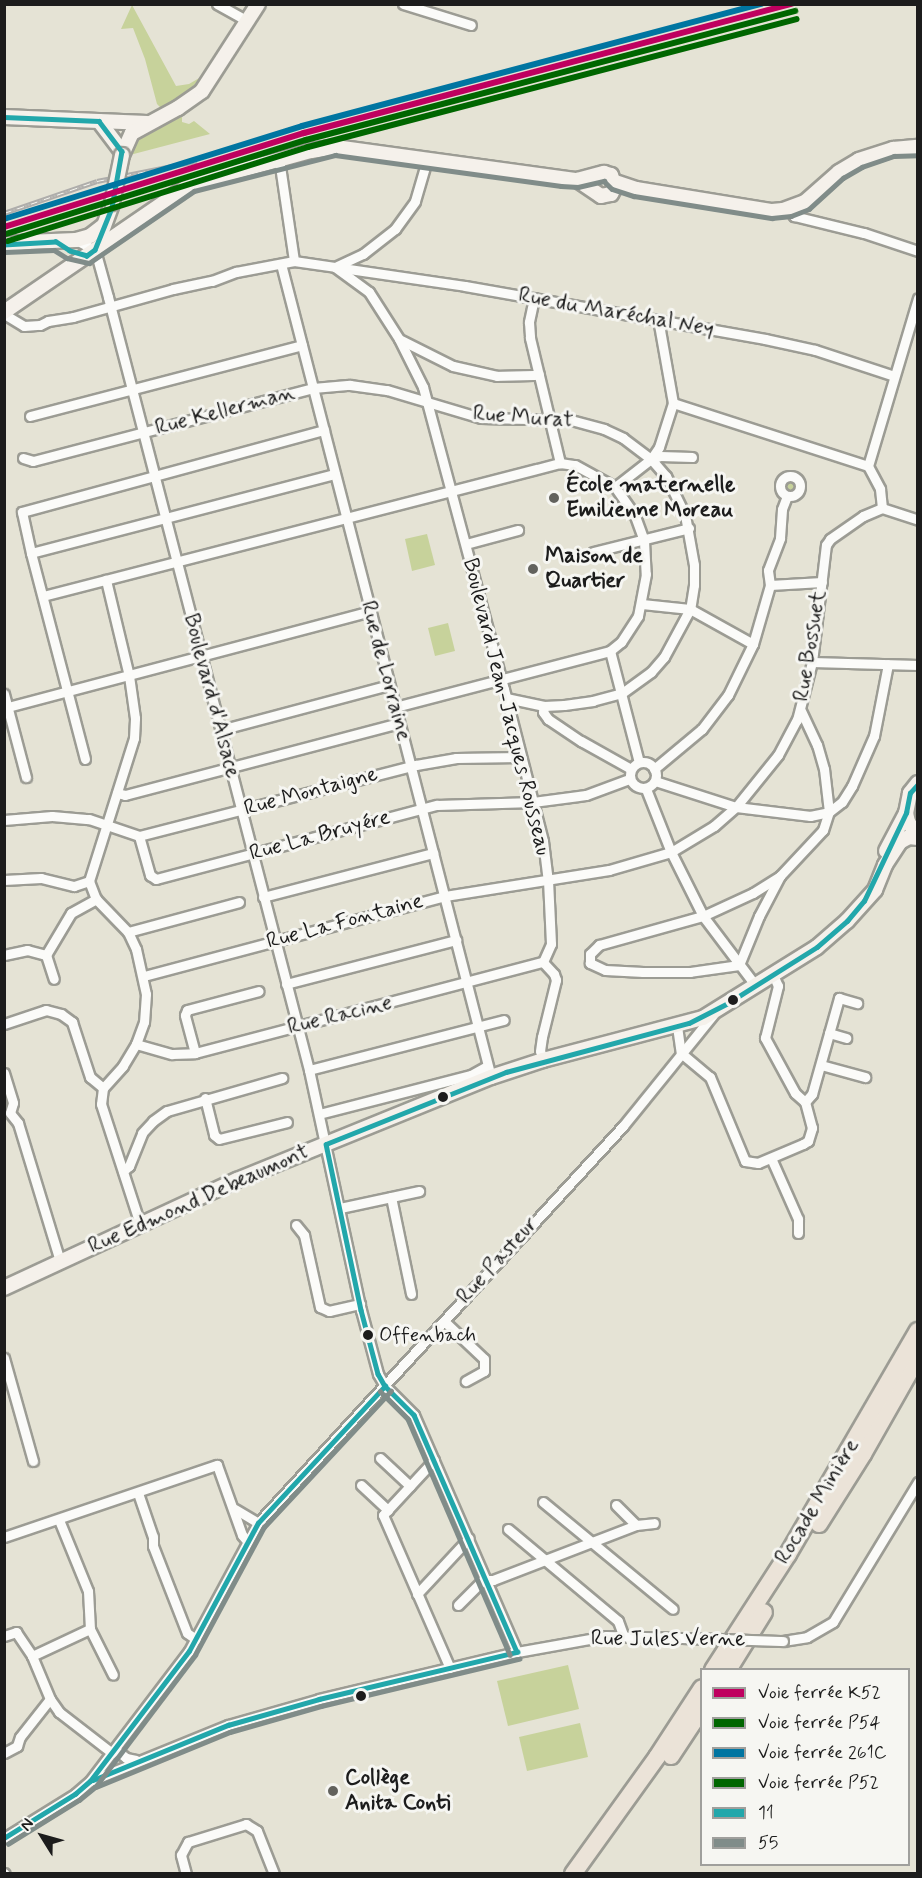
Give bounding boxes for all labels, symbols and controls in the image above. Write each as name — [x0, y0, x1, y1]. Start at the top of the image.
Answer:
street label: Rue du Maréchal Ney — [518, 283, 714, 343]
street label: Rue Kellerman — [151, 379, 299, 443]
street label: Rue Murat — [474, 401, 572, 435]
place label: École maternelle Emilienne Moreau — [566, 472, 735, 524]
marker: École maternelle Emilienne Moreau — [547, 491, 561, 505]
place label: Maison de Quartier — [545, 543, 643, 594]
street label: Boulevard Jean-Jacques Rousseau — [456, 554, 556, 860]
marker: Maison de Quartier — [526, 562, 540, 576]
street label: Rue Bossuet — [789, 589, 833, 703]
street label: Rue de Lorraine — [354, 598, 416, 744]
street label: Boulevard d'Alsace — [177, 612, 245, 780]
street label: Rue Montaigne — [241, 761, 381, 823]
street label: Rue La Bruyére — [248, 805, 392, 867]
street label: Rue La Fontaine — [269, 890, 421, 954]
street label: Rue Racine — [286, 990, 394, 1042]
unlabelled marker — [727, 994, 739, 1006]
unlabelled marker — [437, 1091, 449, 1103]
street label: Rue Edmond Debeaumont — [85, 1139, 313, 1261]
street label: Rue Pasteur — [453, 1213, 543, 1309]
place label: Offenbach — [379, 1323, 476, 1347]
marker: Offenbach — [362, 1329, 374, 1341]
street label: Rocade Minière — [770, 1434, 866, 1570]
street label: Rue Jules Verne — [592, 1627, 744, 1653]
legend — [700, 1668, 910, 1866]
text: Voie ferrée K52 — [758, 1681, 881, 1705]
unlabelled marker — [355, 1690, 367, 1702]
text: Voie ferrée P54 — [758, 1711, 880, 1735]
text: Voie ferrée 261C — [758, 1741, 887, 1765]
place label: Collège Anita Conti — [345, 1765, 454, 1816]
text: Voie ferrée P52 — [758, 1771, 879, 1795]
marker: Collège Anita Conti — [326, 1784, 340, 1798]
text: 11 — [758, 1801, 774, 1825]
north arrow — [12, 1806, 72, 1866]
text: N — [16, 1814, 39, 1835]
text: 55 — [758, 1831, 778, 1855]

